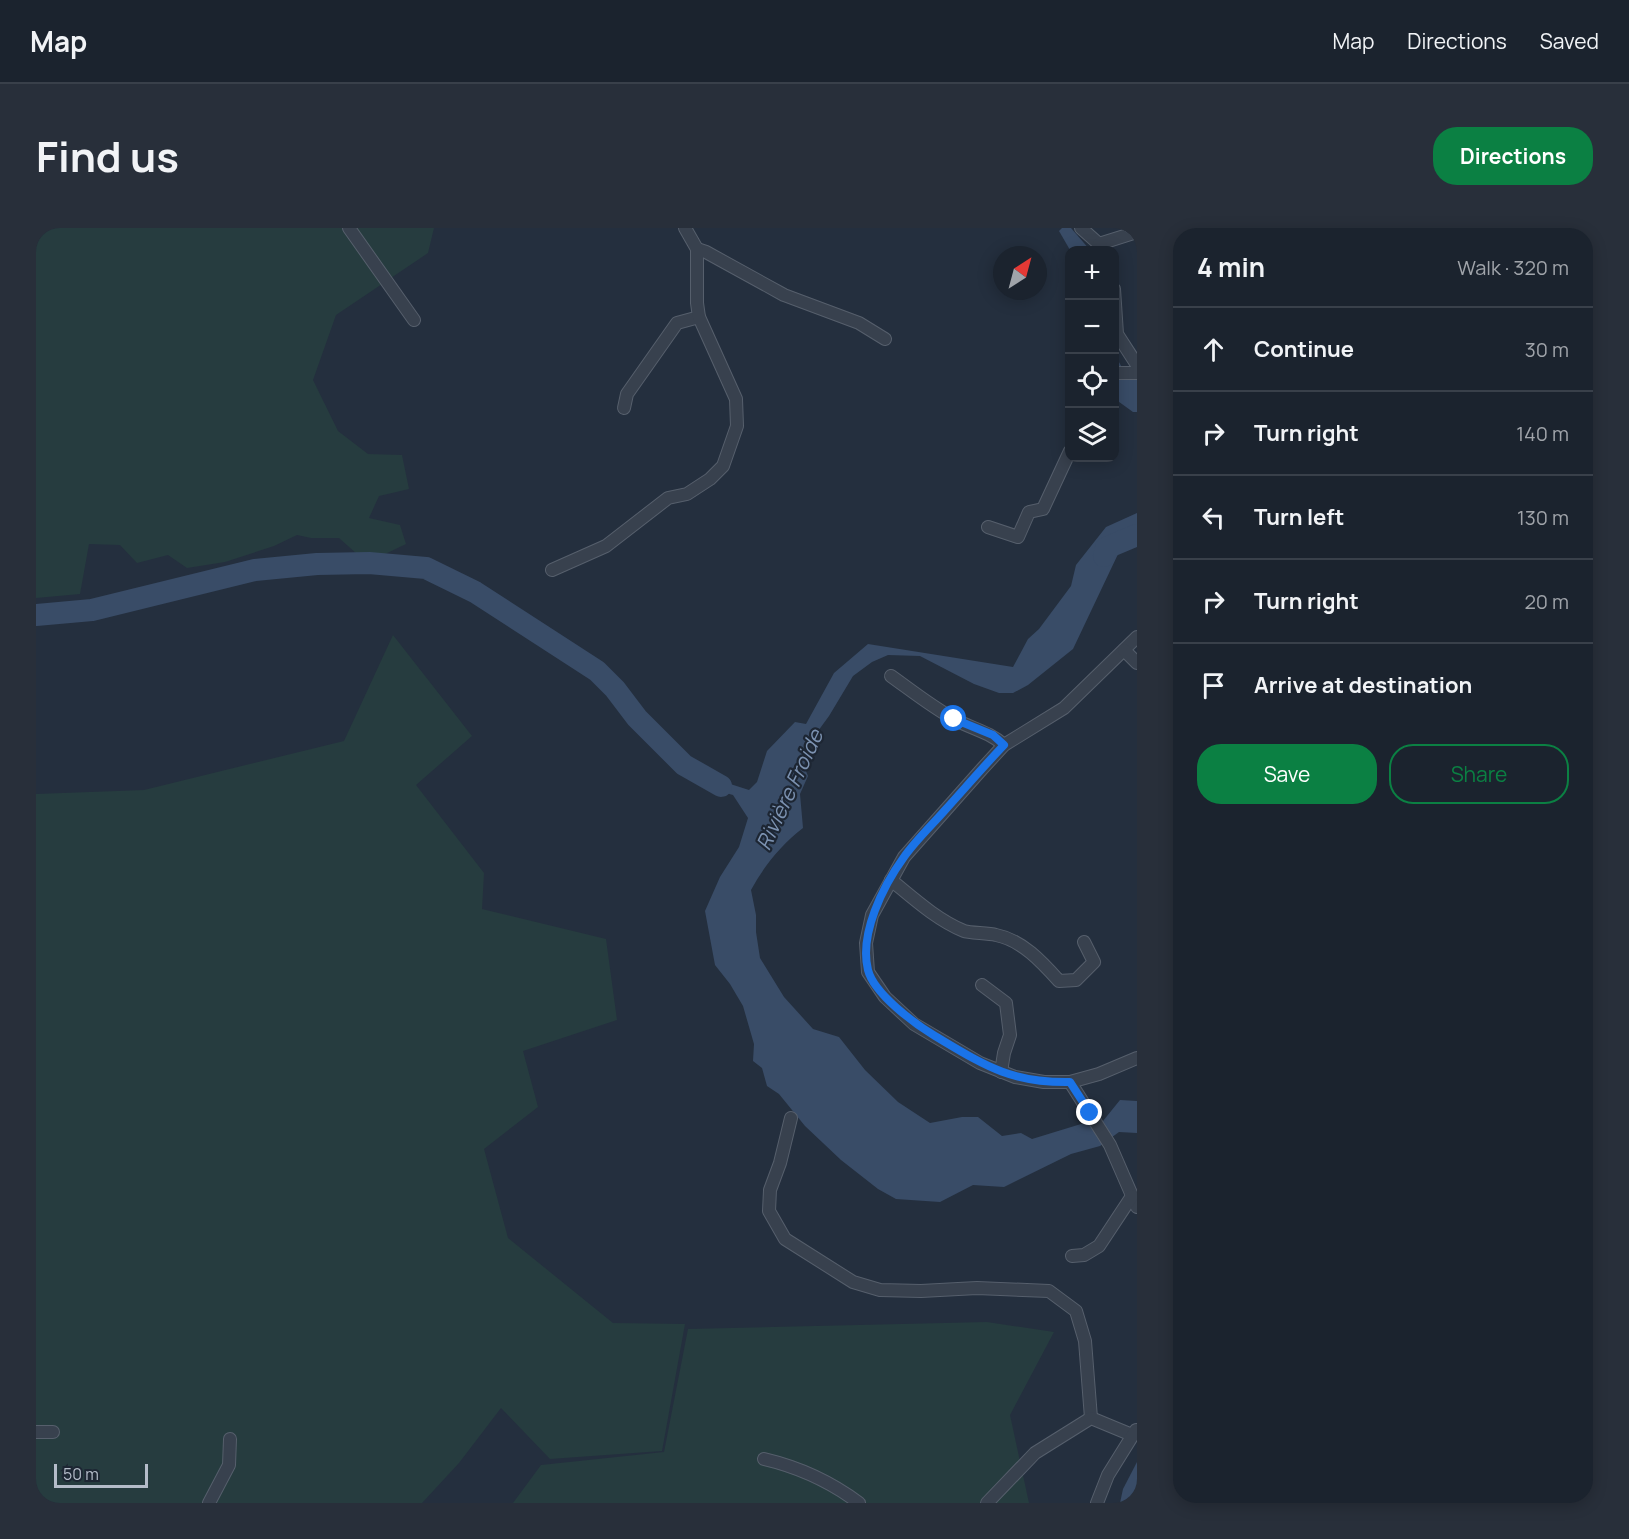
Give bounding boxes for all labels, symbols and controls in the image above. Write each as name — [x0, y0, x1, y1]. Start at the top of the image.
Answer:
text: Map — [30, 22, 87, 60]
text: Map — [1333, 27, 1374, 55]
text: Directions — [1407, 27, 1507, 55]
text: Saved — [1540, 27, 1599, 55]
text: Find us — [36, 127, 179, 185]
button: Directions — [1433, 127, 1593, 185]
north arrow — [993, 246, 1047, 300]
map controls — [1065, 246, 1119, 462]
button: + — [1065, 246, 1119, 300]
text: 4 min — [1197, 249, 1265, 285]
text: Walk · 320 m — [1457, 254, 1569, 281]
button: − — [1065, 300, 1119, 354]
icon: ahead — [1197, 333, 1230, 366]
text: Continue — [1254, 334, 1354, 364]
text: 30 m — [1525, 336, 1569, 363]
button: locate — [1065, 354, 1119, 408]
button: layers — [1065, 408, 1119, 462]
icon: right — [1197, 417, 1230, 450]
text: Turn right — [1254, 418, 1359, 448]
text: 140 m — [1516, 420, 1569, 447]
icon: left — [1197, 501, 1230, 534]
text: Turn left — [1254, 502, 1344, 532]
text: 130 m — [1517, 504, 1569, 531]
icon: right — [1197, 585, 1230, 618]
text: Turn right — [1254, 586, 1359, 616]
text: 20 m — [1524, 588, 1569, 615]
icon: arrive — [1197, 669, 1230, 702]
text: Arrive at destination — [1254, 670, 1472, 700]
route start — [940, 705, 966, 731]
water label: Rivière Froide — [749, 723, 830, 854]
button: Save — [1197, 744, 1377, 804]
button: Share — [1389, 744, 1569, 804]
route end — [1076, 1099, 1102, 1125]
scale bar — [54, 1461, 148, 1488]
text: 50 m — [63, 1463, 99, 1485]

